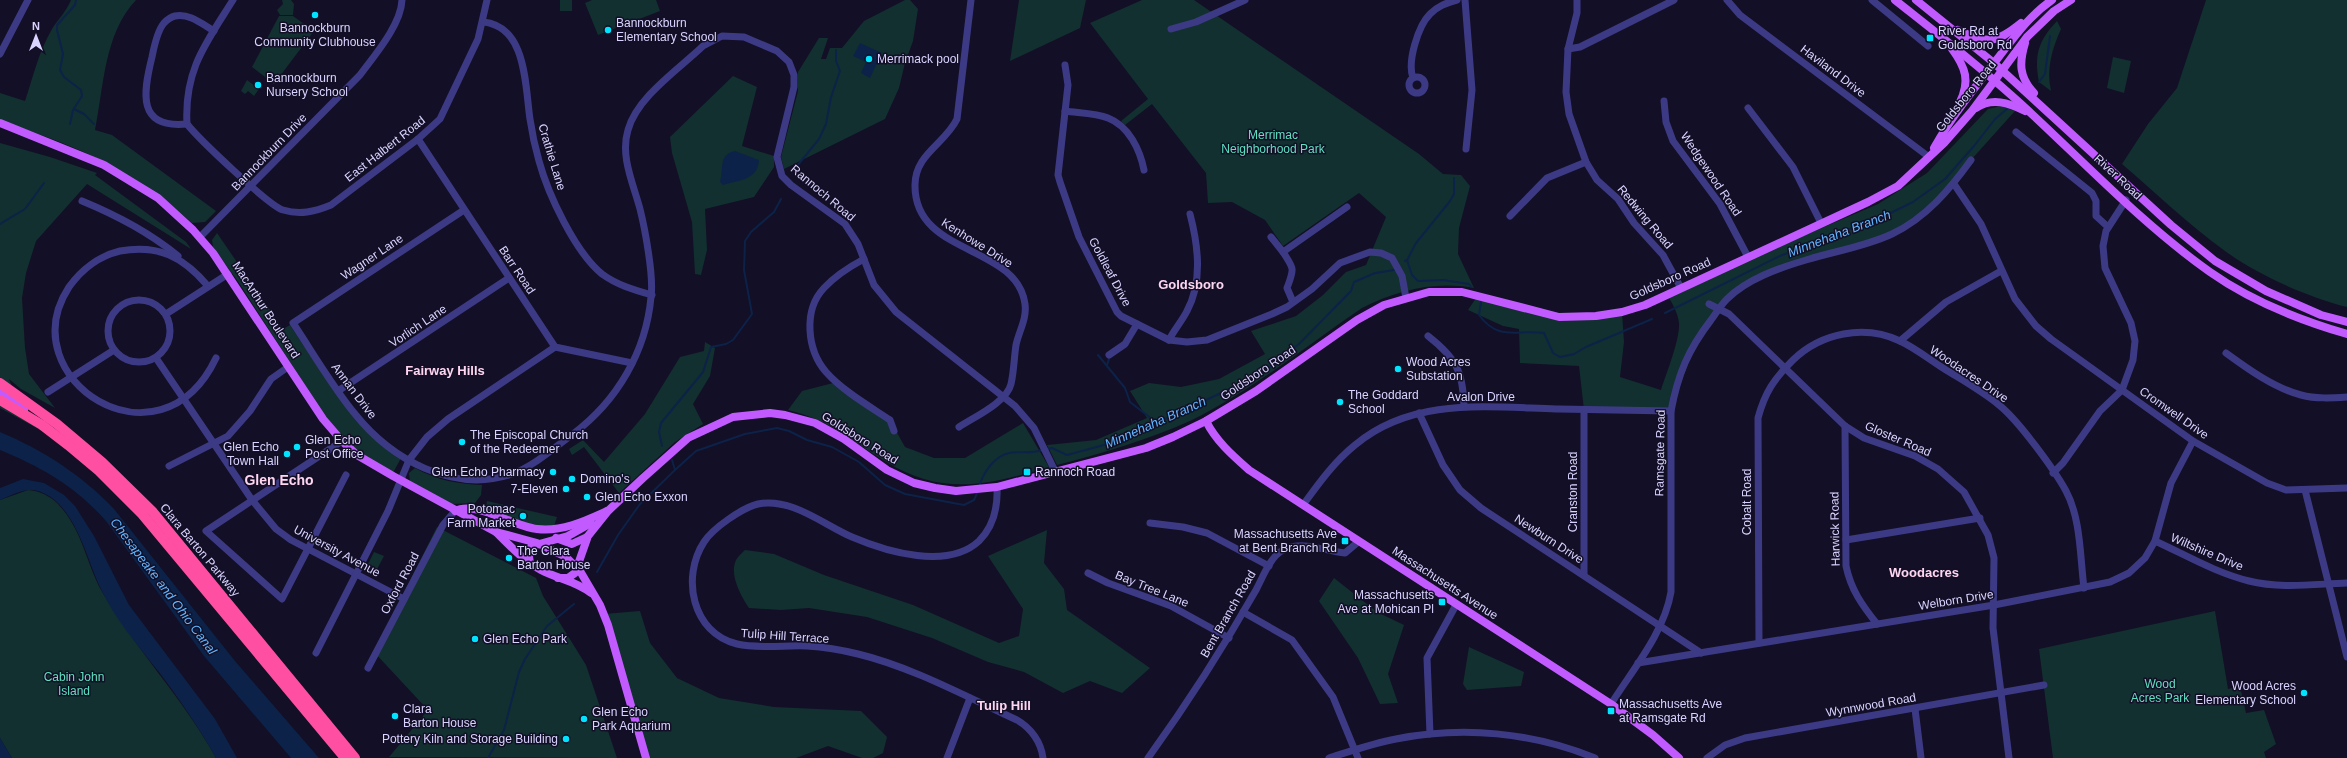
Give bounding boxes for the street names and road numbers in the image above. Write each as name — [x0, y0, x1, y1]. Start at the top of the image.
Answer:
street label: Haviland Drive — [1798, 42, 1869, 100]
street label: Goldsboro Road — [1933, 58, 1999, 134]
street label: Bannockburn Drive — [229, 110, 310, 194]
street label: East Halbert Road — [342, 113, 428, 185]
street label: Crathie Lane — [535, 122, 569, 192]
street label: Wedgewood Road — [1678, 129, 1744, 219]
street label: River Road — [2091, 151, 2145, 203]
street label: Rannoch Road — [788, 162, 858, 224]
street label: Redwing Road — [1614, 182, 1676, 252]
street label: Kenhowe Drive — [939, 216, 1015, 271]
street label: Wagner Lane — [338, 231, 406, 283]
street label: Goldleaf Drive — [1086, 235, 1134, 309]
street label: Barr Road — [496, 243, 538, 297]
street label: Goldsboro Road — [1627, 255, 1713, 303]
street label: MacArthur Boulevard — [229, 259, 303, 361]
street label: Vorlich Lane — [387, 302, 450, 350]
street label: Goldsboro Road — [1218, 343, 1298, 403]
street label: Woodacres Drive — [1927, 343, 2011, 406]
street label: Annan Drive — [329, 360, 380, 422]
street label: Cromwell Drive — [2137, 384, 2212, 442]
street label: Avalon Drive — [1447, 390, 1515, 404]
street label: Goldsboro Road — [819, 409, 901, 467]
street label: Ramsgate Road — [1652, 410, 1668, 496]
street label: Gloster Road — [1863, 419, 1933, 459]
street label: Cranston Road — [1566, 452, 1580, 532]
street label: Cobalt Road — [1740, 469, 1754, 535]
street label: Harwick Road — [1827, 492, 1843, 566]
street label: Clara Barton Parkway — [157, 501, 243, 599]
street label: Newburn Drive — [1512, 512, 1586, 567]
street label: University Avenue — [291, 522, 383, 580]
street label: Wiltshire Drive — [2169, 530, 2246, 574]
street label: Massachusetts Avenue — [1390, 544, 1501, 623]
street label: Oxford Road — [378, 550, 422, 616]
street label: Bay Tree Lane — [1113, 568, 1191, 610]
street label: Bent Branch Road — [1197, 568, 1259, 660]
street label: Welborn Drive — [1917, 587, 1995, 613]
street label: Tulip Hill Terrace — [740, 626, 830, 646]
street label: Wynnwood Road — [1825, 690, 1917, 720]

